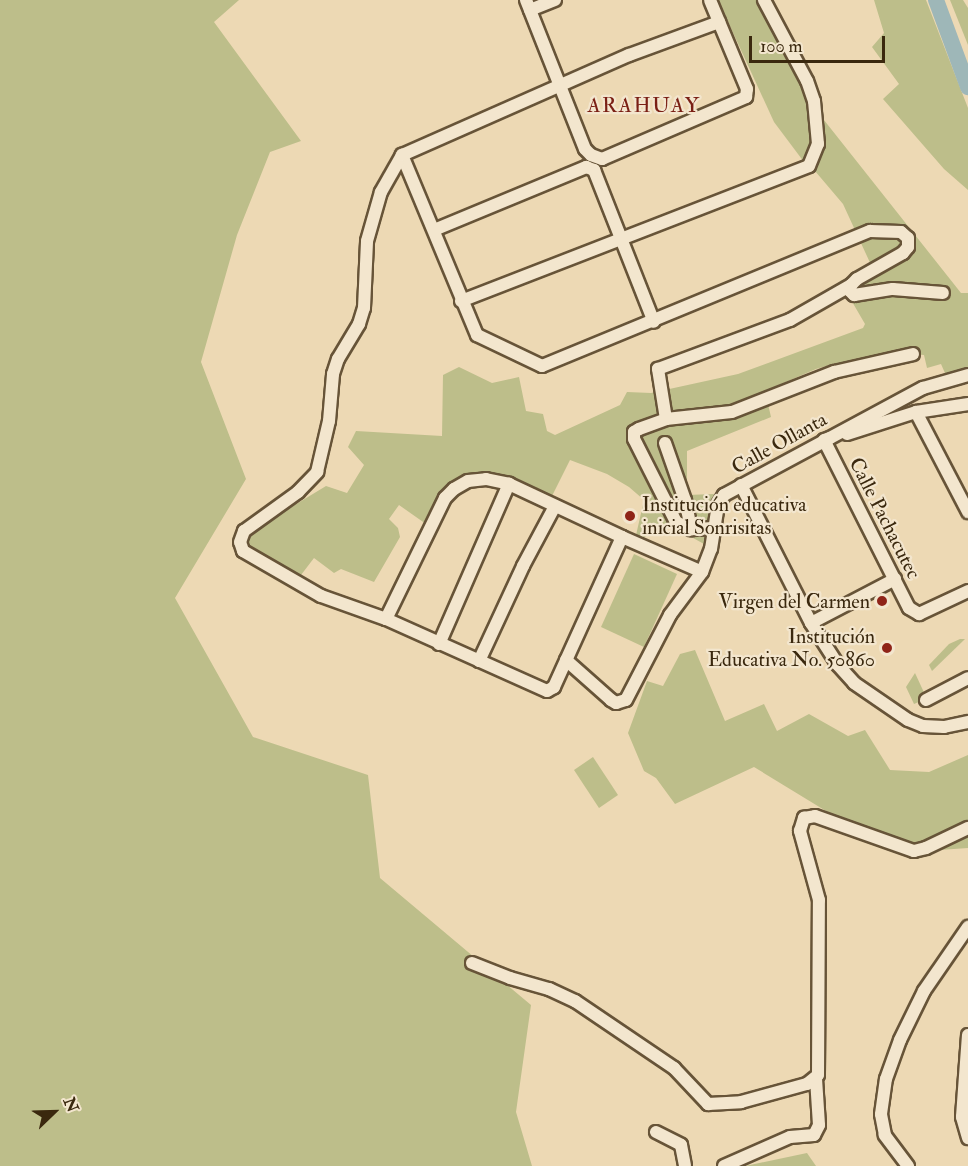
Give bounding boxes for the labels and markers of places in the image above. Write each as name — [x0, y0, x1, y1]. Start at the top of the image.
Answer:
place label: Institución educativa inicial Sonrisitas — [642, 492, 807, 539]
marker: Institución educativa inicial Sonrisitas — [623, 509, 637, 523]
place label: Virgen del Carmen — [719, 589, 870, 613]
marker: Virgen del Carmen — [875, 594, 889, 608]
place label: Institución Educativa No. 50860 — [708, 624, 875, 671]
marker: Institución Educativa No. 50860 — [880, 641, 894, 655]

